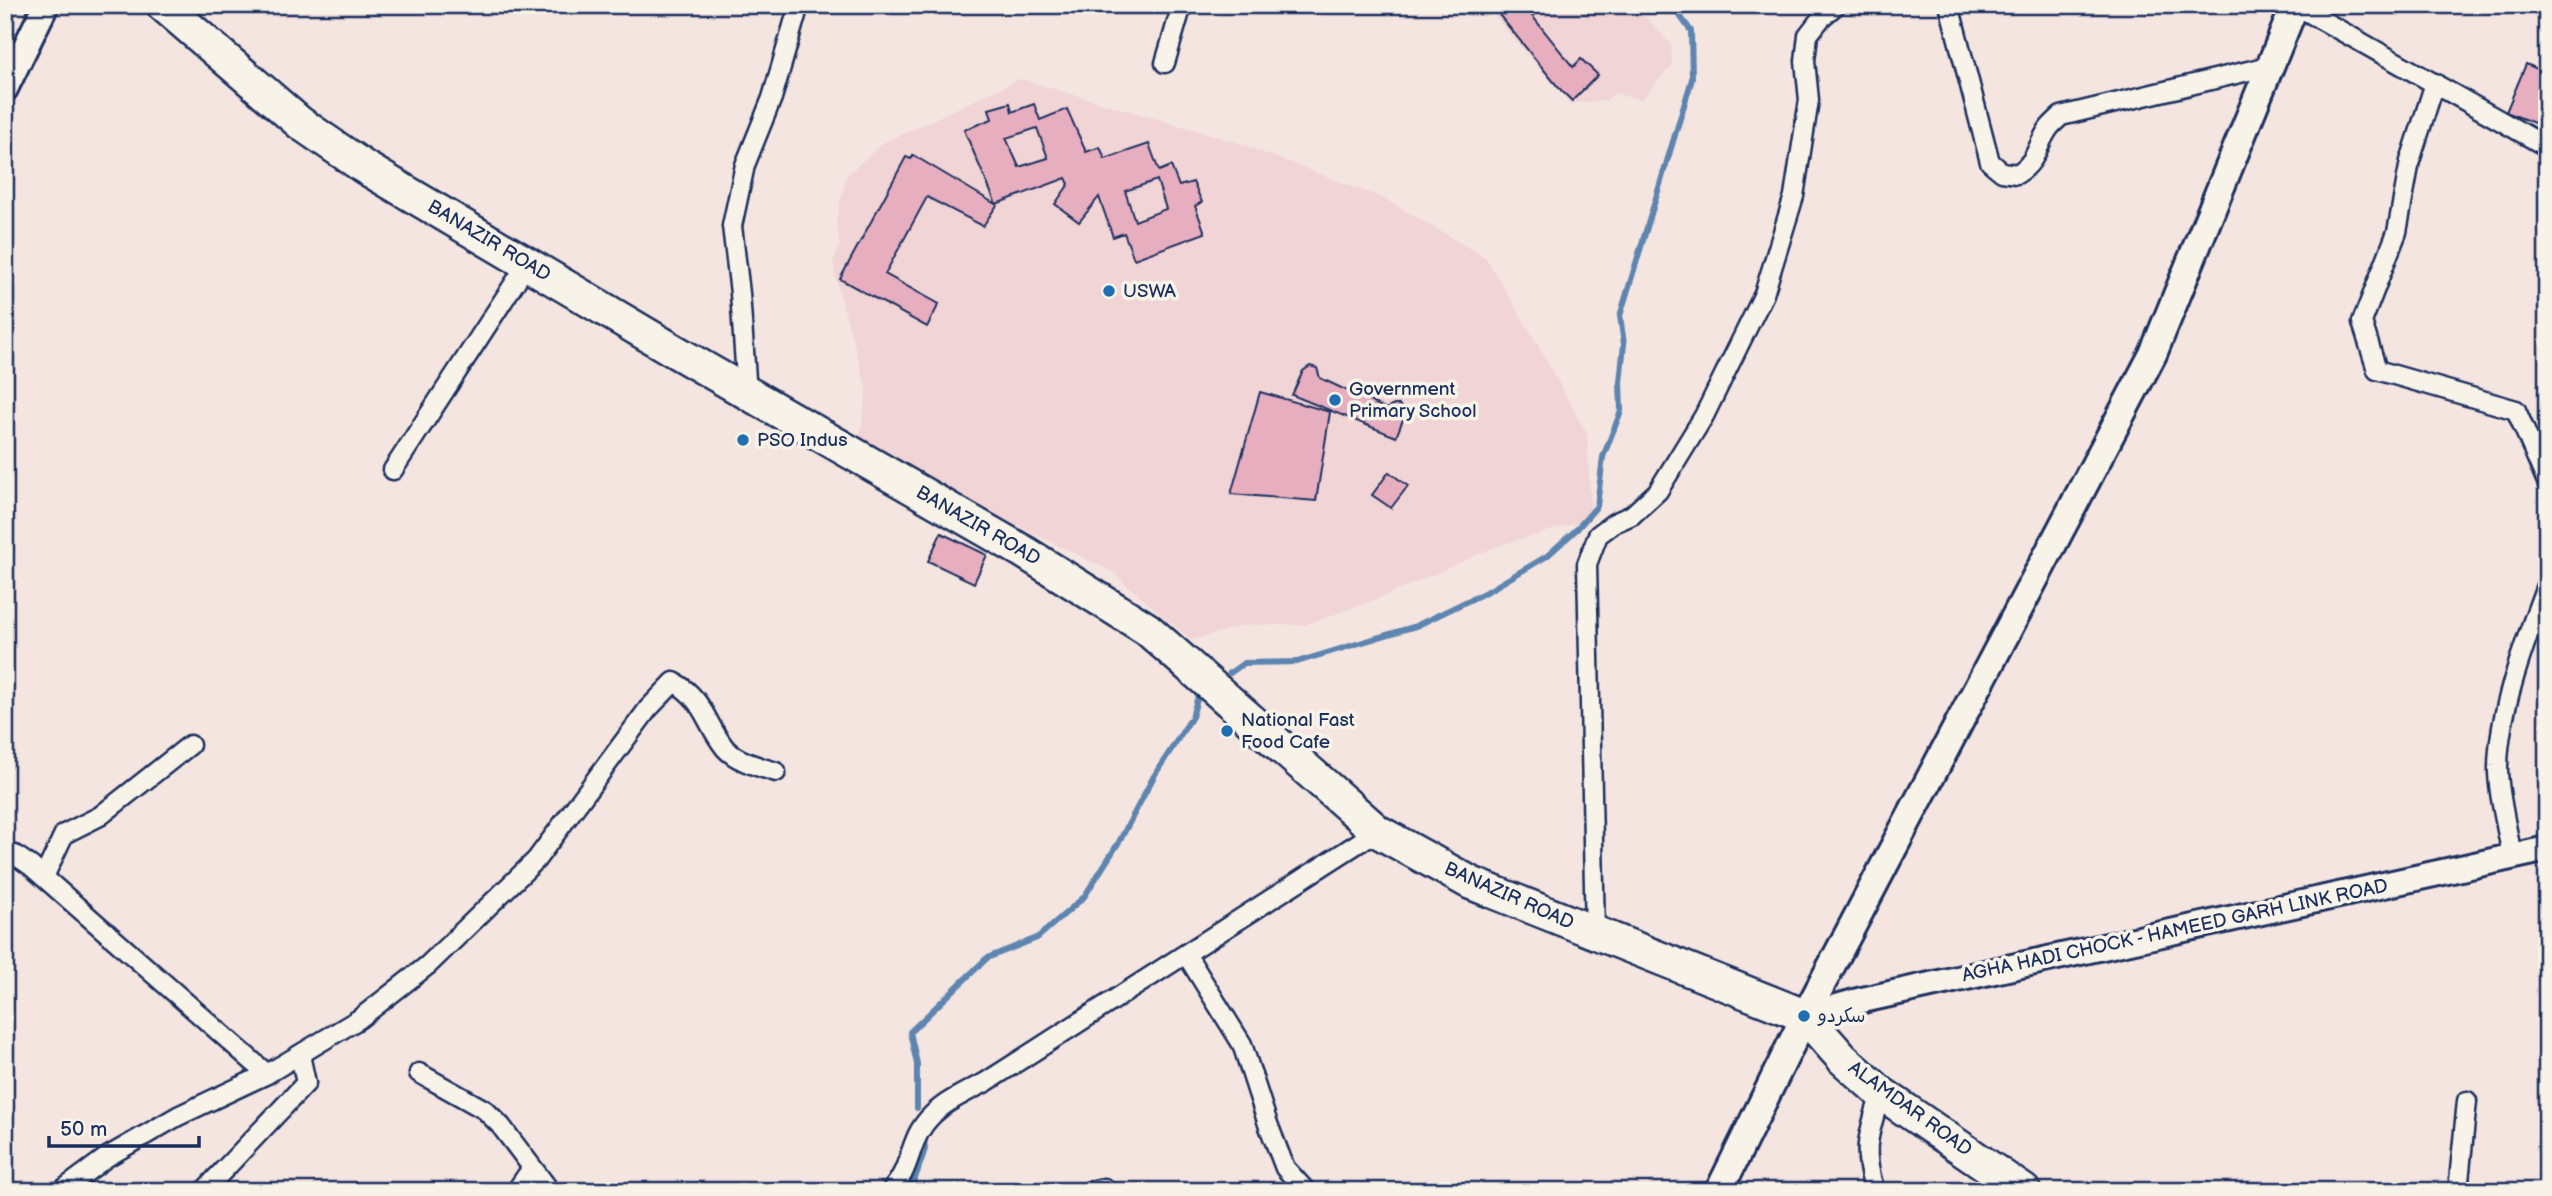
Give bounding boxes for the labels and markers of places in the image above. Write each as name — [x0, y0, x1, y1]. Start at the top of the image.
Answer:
place label: USWA — [1123, 280, 1176, 303]
marker: USWA — [1101, 283, 1117, 299]
place label: Government Primary School — [1349, 378, 1477, 423]
marker: Government Primary School — [1327, 392, 1343, 408]
place label: PSO Indus — [757, 429, 848, 452]
marker: PSO Indus — [735, 432, 751, 448]
place label: National Fast Food Cafe — [1241, 709, 1355, 754]
marker: National Fast Food Cafe — [1219, 723, 1235, 739]
place label: سکردو — [1817, 1005, 1866, 1028]
marker: سکردو — [1796, 1008, 1812, 1024]

